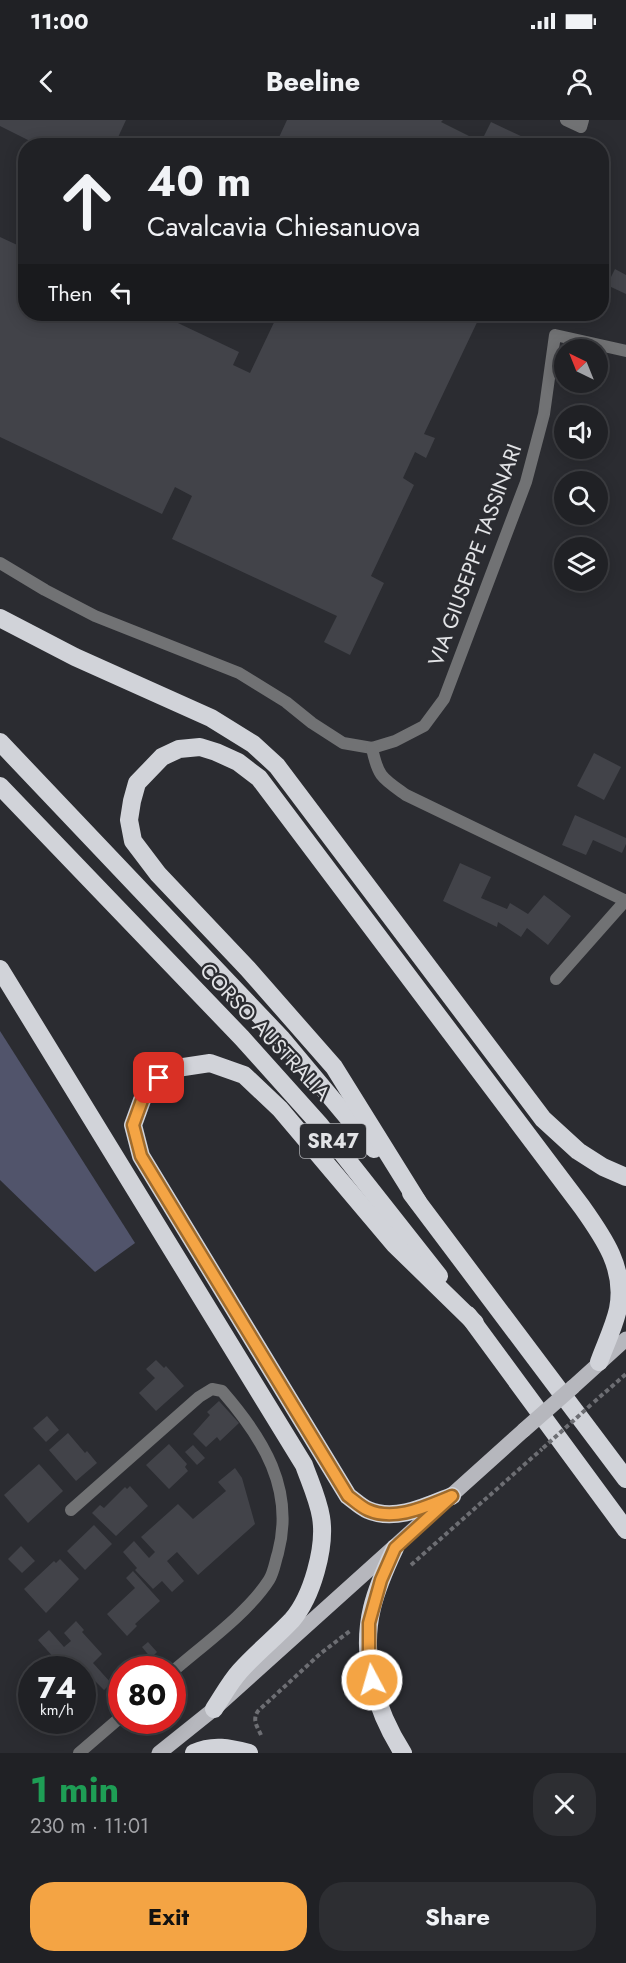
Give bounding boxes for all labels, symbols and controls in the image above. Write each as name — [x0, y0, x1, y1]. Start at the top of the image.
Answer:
text: 11:00 — [30, 5, 89, 37]
text: Beeline — [266, 62, 360, 101]
icon: back — [30, 65, 63, 98]
icon: person — [563, 65, 596, 98]
text: 40 m — [147, 151, 251, 212]
icon: ahead — [48, 162, 126, 240]
text: Cavalcavia Chiesanuova — [147, 207, 420, 246]
icon: left — [105, 276, 138, 309]
text: Then — [48, 277, 93, 309]
north arrow — [554, 339, 608, 393]
map controls — [554, 339, 608, 591]
button: sound — [554, 405, 608, 459]
street label: VIA GIUSEPPE TASSINARI — [421, 440, 529, 670]
button: search — [554, 471, 608, 525]
button: layers — [554, 537, 608, 591]
street label: CORSO AUSTRALIA — [193, 956, 337, 1108]
pin — [133, 1052, 184, 1103]
icon: arrive — [142, 1061, 175, 1094]
road number: SR47 — [300, 1124, 366, 1158]
position arrow — [340, 1648, 404, 1712]
speed limit sign: 80 — [108, 1656, 186, 1734]
text: 74 — [37, 1666, 77, 1709]
text: km/h — [40, 1699, 74, 1721]
text: 1 min — [30, 1763, 119, 1815]
button: close — [533, 1773, 596, 1836]
text: 230 m · 11:01 — [30, 1812, 149, 1841]
button: Exit — [30, 1882, 307, 1951]
button: Share — [319, 1882, 596, 1951]

